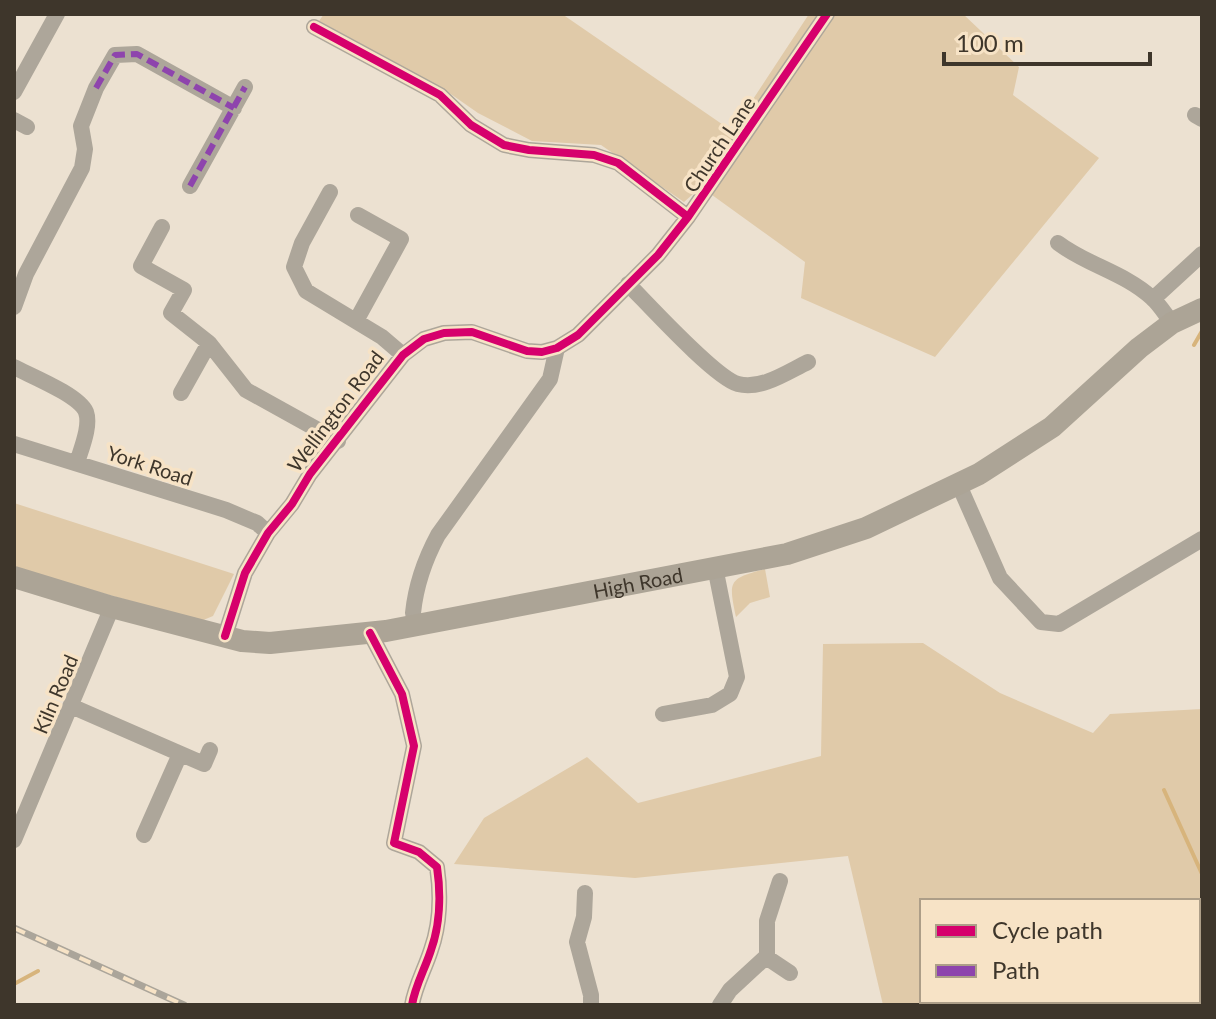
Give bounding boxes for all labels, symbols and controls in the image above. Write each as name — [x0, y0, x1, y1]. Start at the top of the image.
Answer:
scale bar — [944, 16, 1150, 66]
text: 100 m — [956, 28, 1024, 57]
street label: Church Lane — [678, 92, 760, 196]
street label: Wellington Road — [282, 346, 388, 476]
street label: York Road — [104, 440, 196, 490]
street label: High Road — [591, 562, 685, 603]
street label: Kiln Road — [28, 651, 82, 737]
legend — [920, 899, 1200, 1003]
text: Cycle path — [992, 915, 1103, 944]
text: Path — [992, 955, 1040, 984]

